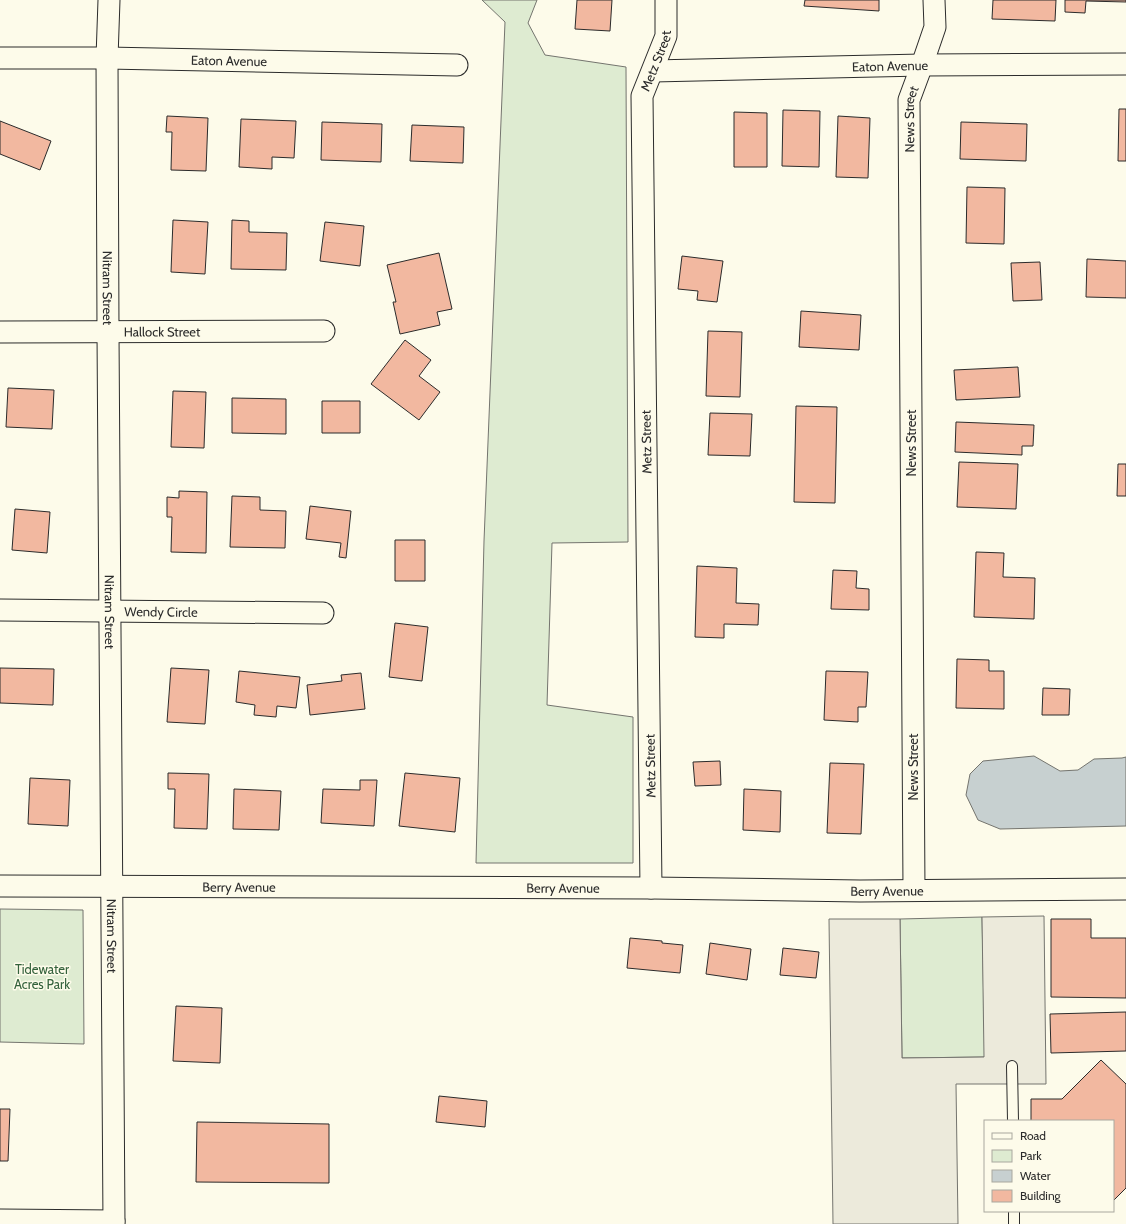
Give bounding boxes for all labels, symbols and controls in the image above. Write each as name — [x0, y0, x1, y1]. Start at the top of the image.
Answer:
street label: Metz Street — [637, 30, 674, 93]
street label: Eaton Avenue — [191, 52, 268, 69]
street label: Eaton Avenue — [852, 57, 928, 75]
street label: News Street — [900, 83, 922, 152]
street label: Nitram Street — [100, 251, 116, 326]
street label: Hallock Street — [124, 323, 201, 340]
street label: Metz Street — [637, 409, 655, 474]
street label: News Street — [903, 409, 919, 476]
street label: Nitram Street — [102, 575, 118, 650]
street label: Wendy Circle — [124, 603, 198, 620]
street label: Metz Street — [641, 733, 659, 798]
street label: News Street — [905, 733, 921, 800]
street label: Berry Avenue — [202, 879, 276, 895]
street label: Berry Avenue — [526, 880, 600, 896]
street label: Berry Avenue — [850, 883, 924, 899]
street label: Nitram Street — [104, 899, 120, 974]
park label: Tidewater Acres Park — [14, 961, 70, 992]
legend — [984, 1120, 1114, 1212]
text: Road — [1020, 1128, 1046, 1143]
text: Park — [1020, 1148, 1042, 1163]
text: Water — [1020, 1168, 1051, 1183]
text: Building — [1020, 1188, 1062, 1203]

